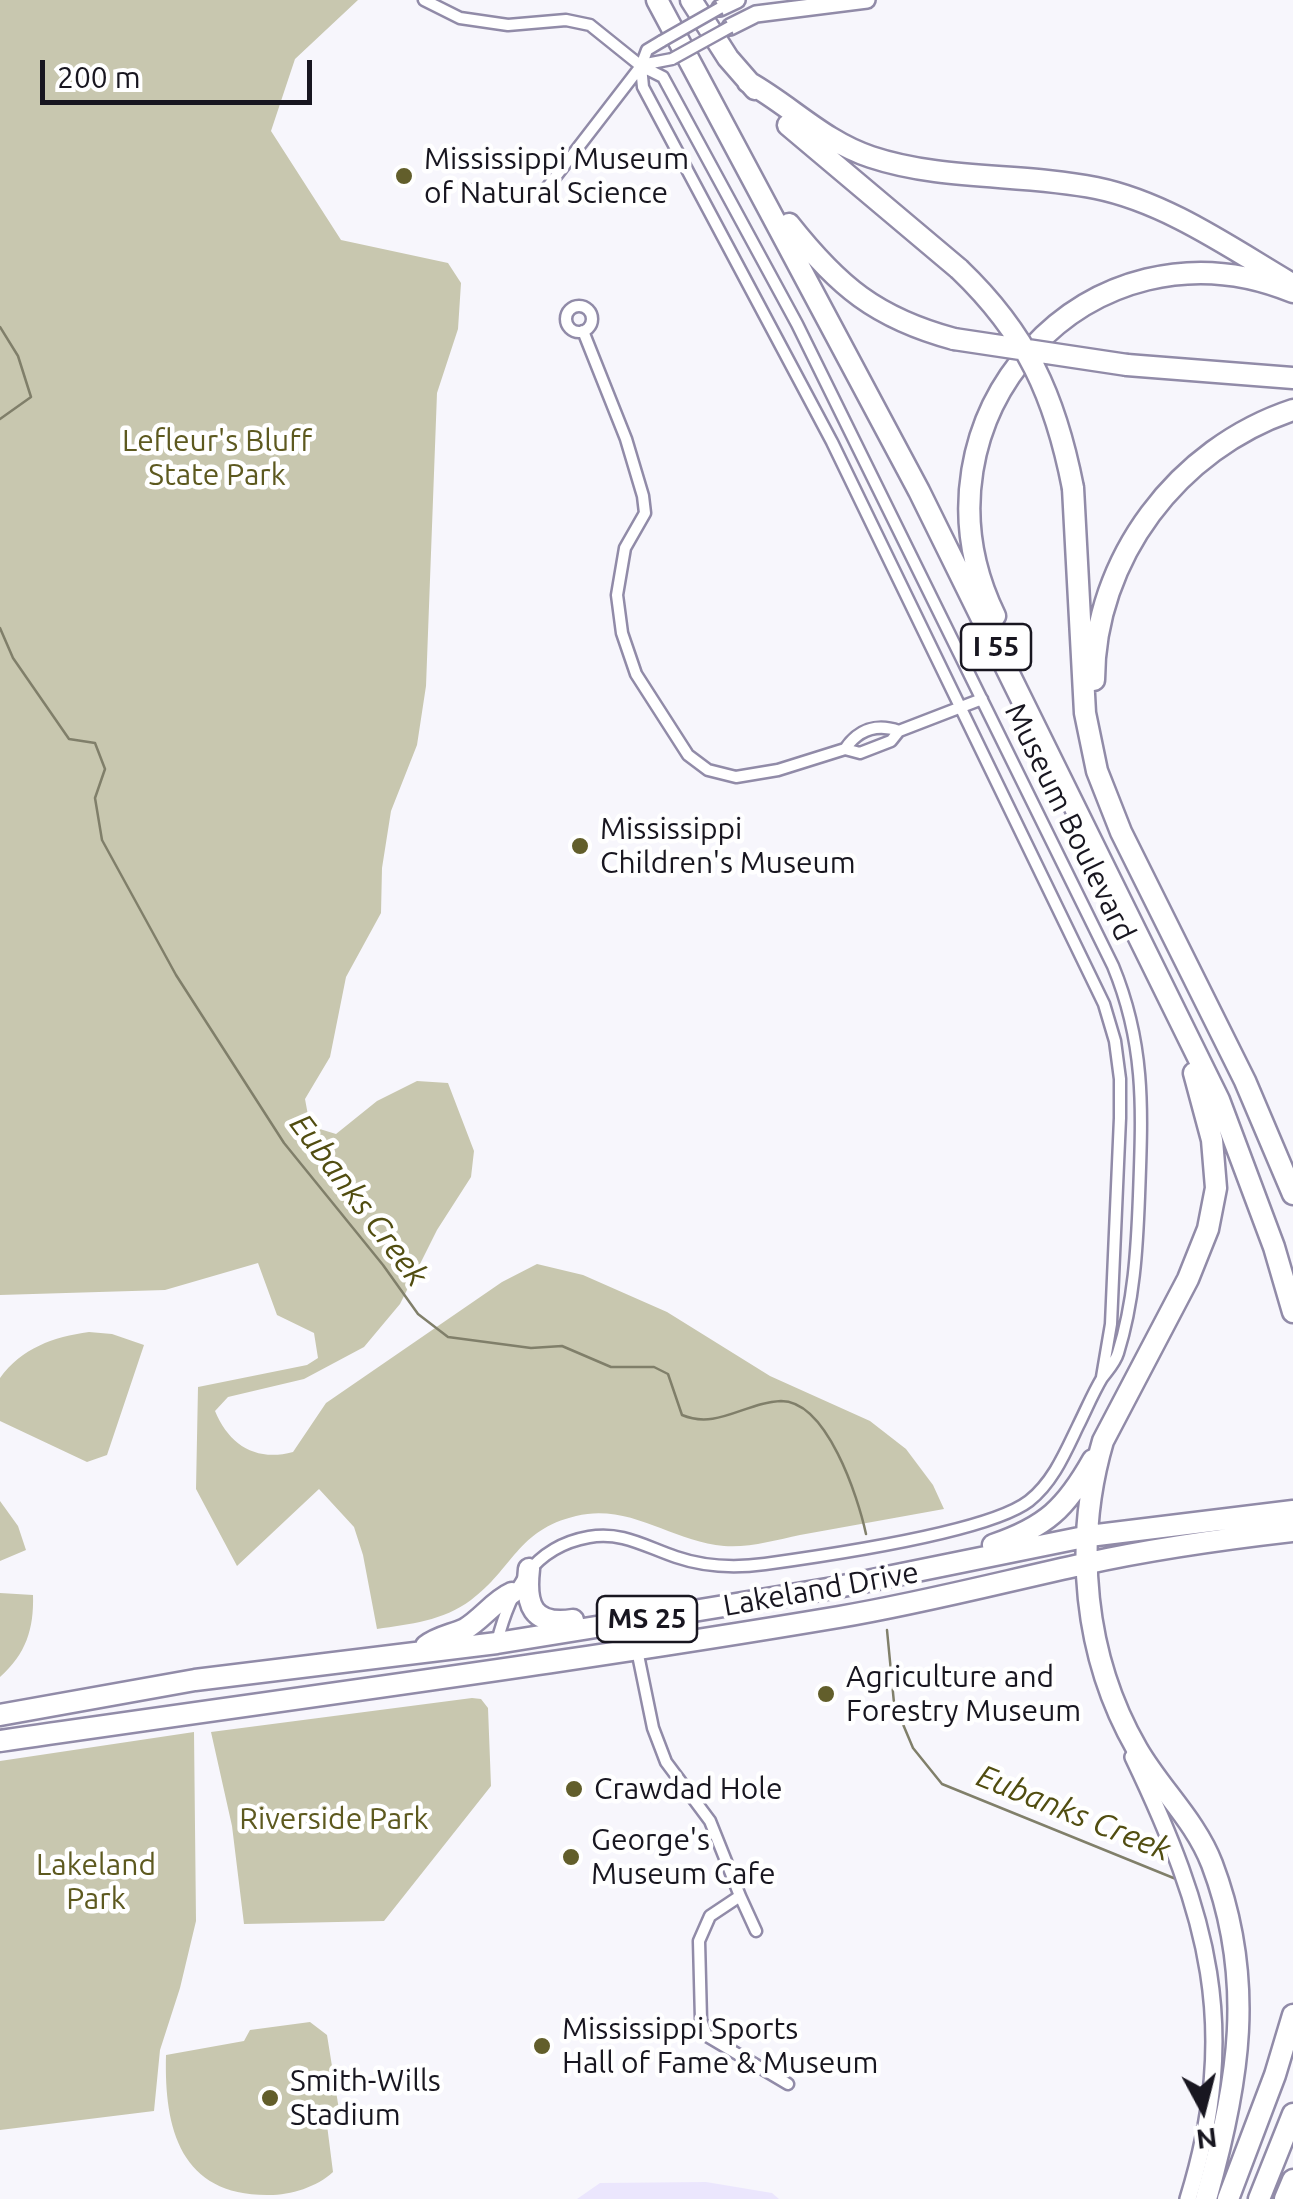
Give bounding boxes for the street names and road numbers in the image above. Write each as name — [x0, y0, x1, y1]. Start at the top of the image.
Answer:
road number: I 55 — [961, 624, 1031, 670]
street label: Museum Boulevard — [997, 697, 1143, 947]
street label: Lakeland Drive — [721, 1554, 921, 1624]
road number: MS 25 — [597, 1596, 697, 1642]

